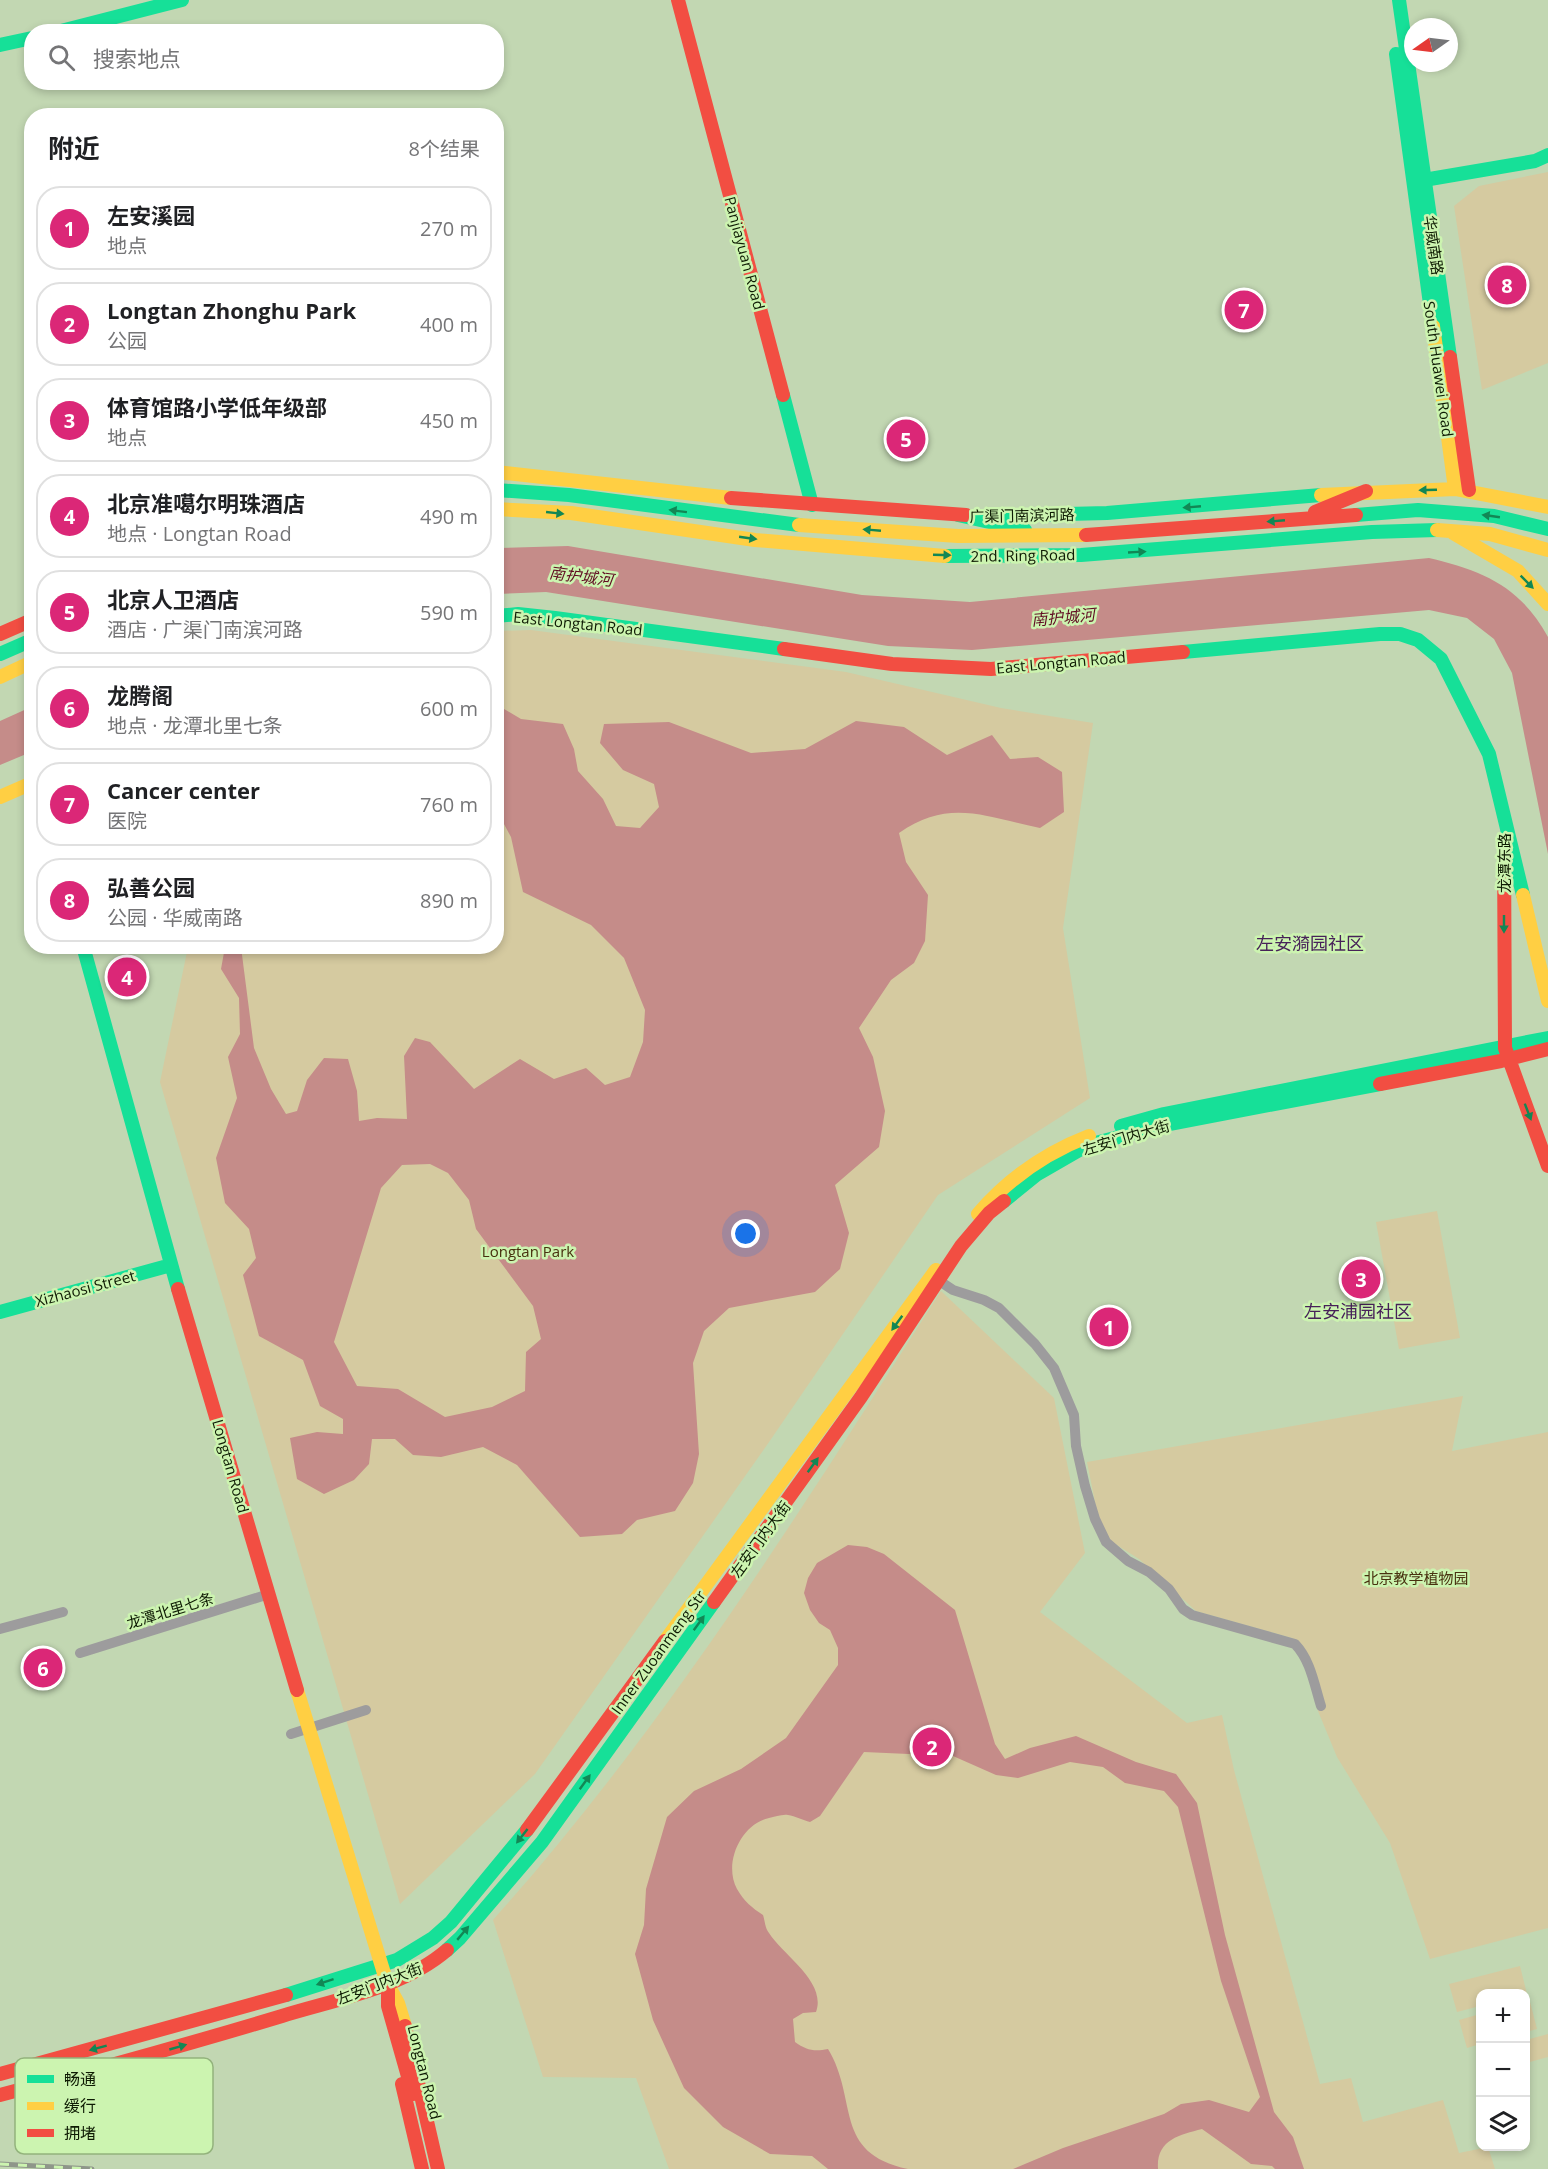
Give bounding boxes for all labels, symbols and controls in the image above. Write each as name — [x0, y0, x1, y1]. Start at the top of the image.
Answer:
north arrow — [1404, 18, 1458, 72]
search box — [24, 24, 504, 90]
icon: search — [45, 41, 78, 74]
text: 搜索地点 — [93, 43, 181, 73]
text: 附近 — [48, 130, 100, 166]
text: 8个结果 — [409, 135, 480, 162]
street label: Panjiayuan Road — [720, 194, 770, 312]
text: 左安溪园 — [107, 200, 195, 230]
street label: 华威南路 — [1420, 214, 1448, 276]
text: 1 — [64, 215, 75, 242]
text: 270 m — [420, 215, 478, 242]
text: 地点 — [107, 232, 147, 259]
pin: 8 — [1488, 262, 1526, 308]
pin: 7 — [1224, 288, 1264, 332]
text: Longtan Zhonghu Park — [107, 295, 356, 325]
street label: South Huawei Road — [1420, 300, 1458, 438]
text: 2 — [64, 311, 75, 338]
text: 400 m — [420, 311, 478, 338]
text: 公园 — [107, 327, 147, 354]
text: 体育馆路小学低年级部 — [107, 392, 327, 422]
text: 3 — [64, 407, 75, 434]
text: 450 m — [420, 407, 478, 434]
pin: 5 — [886, 416, 926, 462]
text: 地点 — [107, 424, 147, 451]
one-way arrow — [1419, 485, 1438, 495]
text: 北京准噶尔明珠酒店 — [107, 488, 305, 518]
one-way arrow — [1183, 502, 1202, 512]
text: 4 — [64, 503, 75, 530]
text: 490 m — [420, 503, 478, 530]
street label: 广渠门南滨河路 — [969, 504, 1075, 526]
one-way arrow — [668, 506, 687, 515]
one-way arrow — [545, 508, 564, 517]
one-way arrow — [1482, 512, 1501, 521]
one-way arrow — [1266, 516, 1285, 526]
text: 地点 · Longtan Road — [107, 520, 292, 547]
one-way arrow — [862, 526, 881, 535]
one-way arrow — [739, 534, 758, 543]
street label: 2nd. Ring Road — [970, 544, 1076, 566]
one-way arrow — [1128, 547, 1147, 556]
one-way arrow — [933, 550, 952, 560]
water label: 南护城河 — [548, 561, 617, 591]
one-way arrow — [1520, 574, 1534, 588]
text: 北京人卫酒店 — [107, 584, 239, 614]
text: 5 — [64, 599, 75, 626]
text: 590 m — [420, 599, 478, 626]
water label: 南护城河 — [1030, 603, 1099, 631]
street label: East Longtan Road — [512, 606, 644, 640]
text: 酒店 · 广渠门南滨河路 — [107, 616, 303, 643]
street label: East Longtan Road — [995, 646, 1127, 678]
text: 龙腾阁 — [107, 680, 173, 710]
text: 6 — [64, 695, 75, 722]
text: 600 m — [420, 695, 478, 722]
text: 地点 · 龙潭北里七条 — [107, 712, 283, 739]
text: Cancer center — [107, 775, 260, 805]
text: 7 — [64, 791, 75, 818]
text: 760 m — [420, 791, 478, 818]
text: 医院 — [107, 807, 147, 834]
street label: 龙潭东路 — [1494, 833, 1514, 893]
text: 弘善公园 — [107, 872, 195, 902]
text: 8 — [64, 887, 75, 914]
text: 890 m — [420, 887, 478, 914]
text: 公园 · 华威南路 — [107, 904, 243, 931]
one-way arrow — [1499, 915, 1509, 934]
district label: 左安漪园社区 — [1256, 931, 1364, 955]
pin: 4 — [108, 954, 146, 1000]
one-way arrow — [1524, 1103, 1533, 1121]
street label: 左安门内大街 — [1080, 1115, 1172, 1159]
your location — [731, 1219, 760, 1248]
park label: Longtan Park — [482, 1241, 574, 1261]
pin: 3 — [1342, 1256, 1380, 1302]
street label: Xizhaosi Street — [33, 1265, 137, 1311]
district label: 左安浦园社区 — [1304, 1299, 1412, 1323]
pin: 1 — [1090, 1304, 1128, 1350]
one-way arrow — [891, 1314, 903, 1330]
street label: Longtan Road — [208, 1417, 254, 1515]
one-way arrow — [807, 1457, 819, 1473]
street label: 左安门内大街 — [725, 1497, 795, 1581]
park label: 北京教学植物园 — [1363, 1568, 1469, 1588]
street label: Inner Zuoanmeng Str — [606, 1586, 710, 1718]
street label: 龙潭北里七条 — [124, 1587, 216, 1633]
one-way arrow — [693, 1616, 705, 1632]
pin: 6 — [24, 1646, 63, 1690]
pin: 2 — [912, 1724, 952, 1770]
one-way arrow — [579, 1774, 591, 1789]
one-way arrow — [517, 1829, 529, 1844]
one-way arrow — [457, 1925, 470, 1941]
street label: 左安门内大街 — [333, 1958, 425, 2008]
one-way arrow — [316, 1977, 334, 1987]
map controls — [1476, 1989, 1530, 2151]
button: + — [1476, 1989, 1530, 2043]
street label: Longtan Road — [404, 2023, 446, 2121]
one-way arrow — [169, 2042, 187, 2051]
button: − — [1476, 2043, 1530, 2097]
one-way arrow — [89, 2044, 107, 2053]
legend — [15, 2058, 213, 2154]
text: 畅通 — [64, 2068, 96, 2090]
text: 缓行 — [64, 2095, 96, 2117]
button: layers — [1476, 2097, 1530, 2151]
text: 拥堵 — [64, 2122, 96, 2144]

